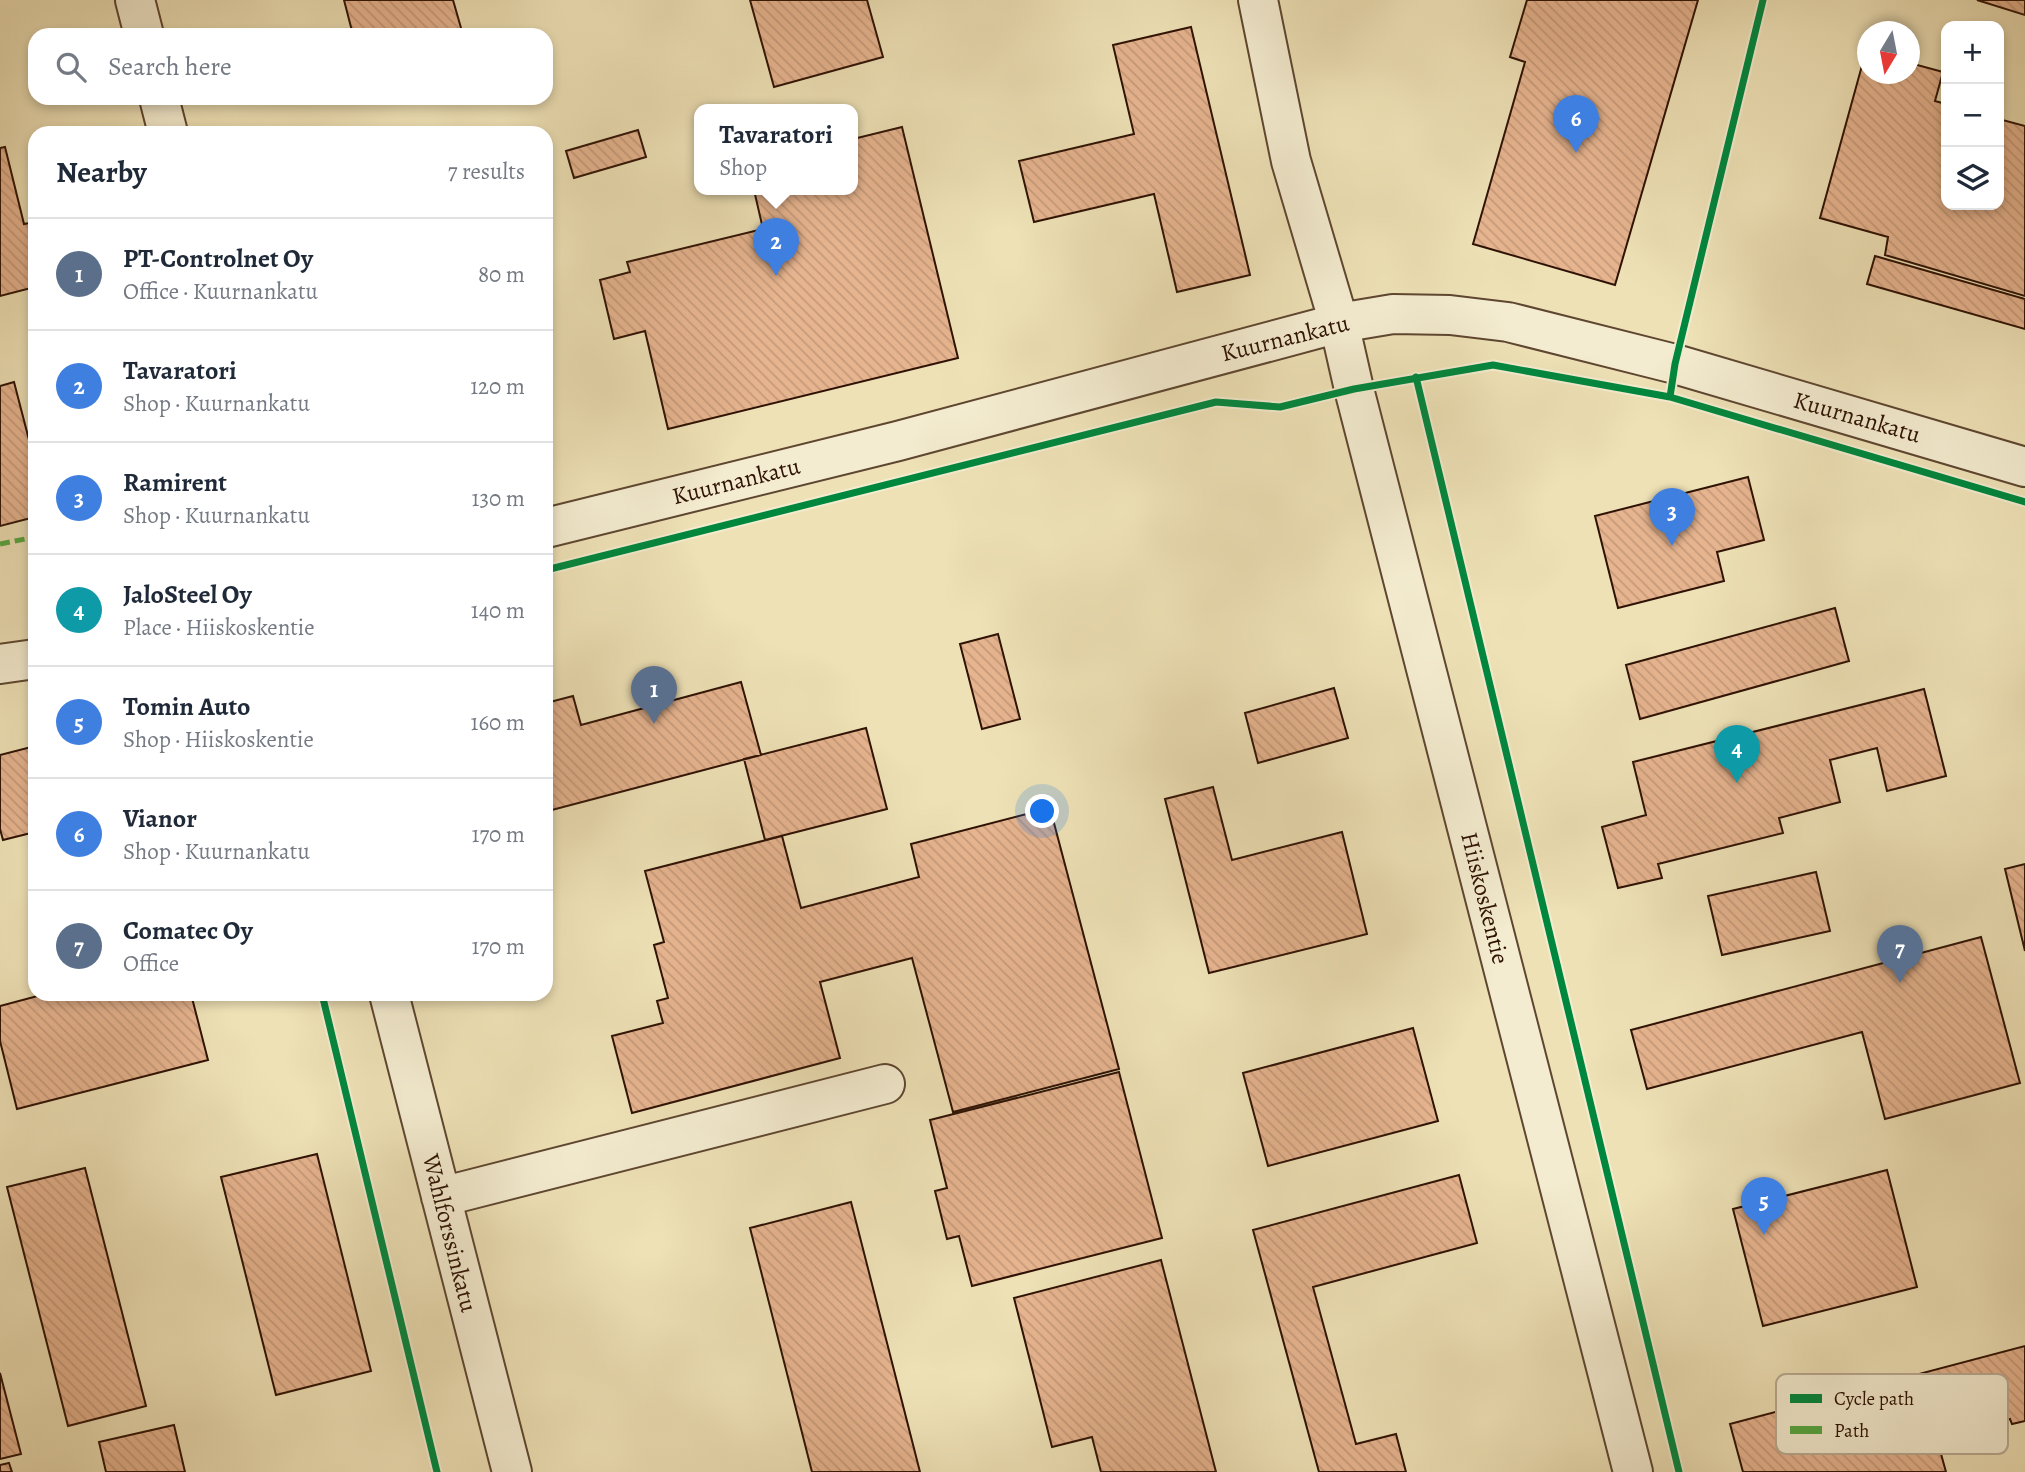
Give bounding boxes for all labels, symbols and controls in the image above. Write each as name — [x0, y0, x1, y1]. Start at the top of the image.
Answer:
north arrow — [1857, 21, 1920, 84]
map controls — [1941, 21, 2004, 210]
button: + — [1941, 21, 2004, 84]
search box — [28, 28, 553, 105]
icon: search — [52, 48, 90, 86]
text: Search here — [108, 49, 232, 84]
button: − — [1941, 84, 2004, 147]
pin: 6 — [1553, 95, 1599, 153]
popup — [694, 104, 858, 195]
text: Tavaratori — [719, 117, 833, 152]
button: layers — [1941, 147, 2004, 210]
text: Nearby — [56, 152, 147, 192]
text: Shop — [719, 152, 767, 183]
text: 7 results — [448, 156, 525, 187]
pin: 2 — [753, 218, 799, 276]
text: PT-Controlnet Oy — [123, 241, 313, 276]
text: 1 — [75, 259, 83, 290]
text: 80 m — [478, 259, 525, 290]
text: Office · Kuurnankatu — [123, 276, 318, 307]
street label: Kuurnankatu — [1218, 307, 1352, 369]
text: Tavaratori — [123, 353, 237, 388]
text: 2 — [73, 371, 85, 402]
text: 120 m — [470, 371, 525, 402]
street label: Kuurnankatu — [1790, 384, 1924, 450]
text: Shop · Kuurnankatu — [123, 388, 310, 419]
street label: Kuurnankatu — [669, 450, 803, 512]
text: Ramirent — [123, 465, 227, 500]
text: 3 — [74, 483, 84, 514]
text: 130 m — [472, 483, 525, 514]
pin: 3 — [1649, 488, 1695, 546]
text: Shop · Kuurnankatu — [123, 500, 310, 531]
text: JaloSteel Oy — [123, 577, 252, 612]
text: 4 — [74, 595, 84, 626]
text: 140 m — [471, 595, 525, 626]
text: Place · Hiiskoskentie — [123, 612, 315, 643]
pin: 1 — [631, 666, 677, 724]
text: Tomin Auto — [123, 689, 250, 724]
text: 5 — [74, 707, 84, 738]
text: 160 m — [471, 707, 525, 738]
text: Shop · Hiiskoskentie — [123, 724, 314, 755]
pin: 4 — [1714, 725, 1760, 783]
your location — [1025, 794, 1059, 828]
text: Vianor — [123, 801, 197, 836]
text: 6 — [74, 819, 84, 850]
text: 170 m — [472, 819, 525, 850]
street label: Hiiskoskentie — [1453, 829, 1517, 967]
text: Shop · Kuurnankatu — [123, 836, 310, 867]
text: Comatec Oy — [123, 913, 253, 948]
pin: 7 — [1877, 925, 1923, 983]
text: 7 — [74, 931, 84, 962]
text: 170 m — [472, 931, 525, 962]
text: Office — [123, 948, 179, 979]
street label: Wahlforssinkatu — [415, 1150, 485, 1315]
pin: 5 — [1741, 1177, 1787, 1235]
legend — [1776, 1374, 2008, 1454]
text: Cycle path — [1834, 1386, 1914, 1412]
text: Path — [1834, 1418, 1869, 1444]

